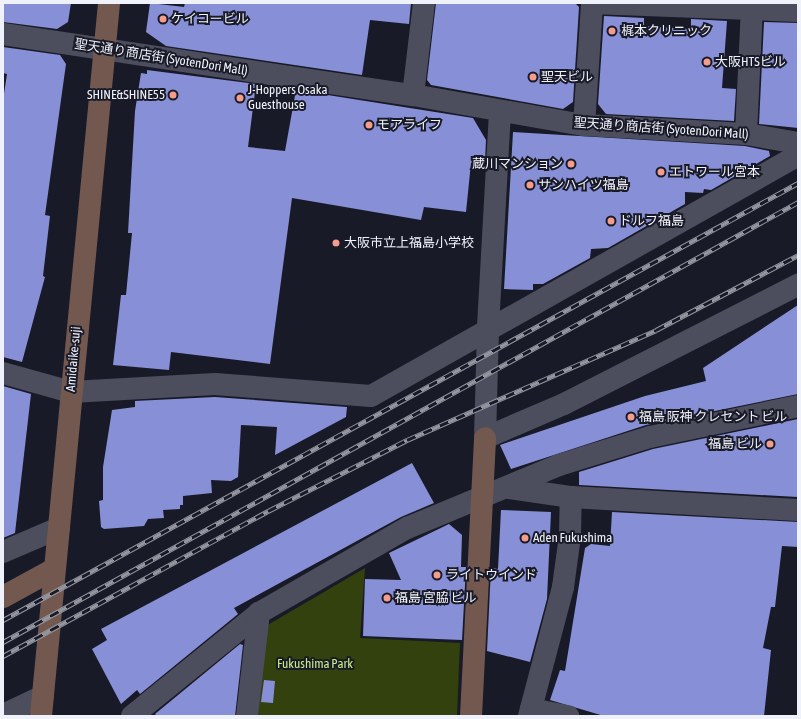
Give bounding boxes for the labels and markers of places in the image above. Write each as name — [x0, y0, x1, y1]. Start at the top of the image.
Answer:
place label: ケイコービル — [171, 11, 249, 27]
marker: ケイコービル — [158, 14, 168, 24]
place label: 梶本クリニック — [621, 23, 712, 39]
marker: 梶本クリニック — [606, 25, 618, 37]
place label: 大阪HTSビル — [715, 54, 786, 70]
marker: 大阪HTSビル — [702, 57, 712, 67]
place label: 聖天ビル — [541, 69, 593, 85]
marker: 聖天ビル — [528, 72, 538, 82]
place label: J-Hoppers Osaka Guesthouse — [248, 83, 327, 114]
place label: SHINE&SHINE55 — [87, 87, 165, 103]
marker: SHINE&SHINE55 — [168, 90, 178, 100]
marker: J-Hoppers Osaka Guesthouse — [235, 93, 245, 103]
place label: モアライフ — [377, 117, 442, 133]
marker: モアライフ — [364, 120, 374, 130]
place label: 蔵川マンション — [472, 156, 563, 172]
marker: 蔵川マンション — [566, 159, 576, 169]
place label: エトワール宮本 — [669, 164, 760, 180]
marker: エトワール宮本 — [656, 167, 666, 177]
place label: サンハイツ福島 — [538, 177, 629, 193]
marker: サンハイツ福島 — [525, 180, 535, 190]
place label: ドルフ福島 — [619, 213, 684, 229]
marker: ドルフ福島 — [606, 216, 616, 226]
place label: 大阪市立上福島小学校 — [344, 235, 474, 251]
marker: 大阪市立上福島小学校 — [331, 238, 341, 248]
place label: 福島 阪神 クレセント ビル — [639, 409, 787, 425]
marker: 福島 阪神 クレセント ビル — [626, 412, 636, 422]
place label: 福島 ビル — [708, 436, 762, 452]
marker: 福島 ビル — [765, 439, 775, 449]
place label: Aden Fukushima — [533, 530, 612, 546]
marker: Aden Fukushima — [520, 533, 530, 543]
place label: ライトウインド — [446, 567, 537, 583]
marker: ライトウインド — [431, 569, 443, 581]
place label: 福島 宮脇 ビル — [395, 590, 477, 606]
marker: 福島 宮脇 ビル — [382, 593, 392, 603]

